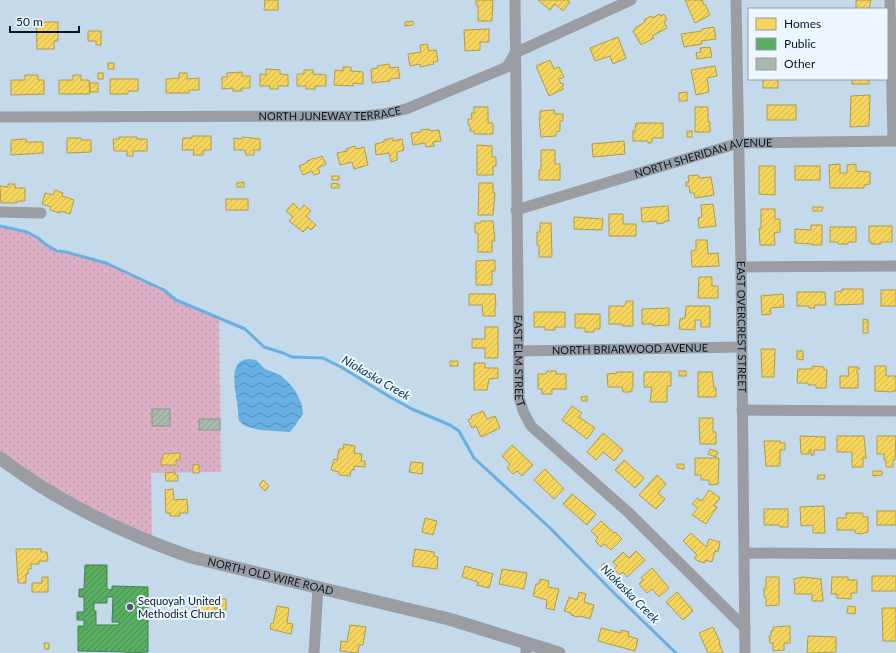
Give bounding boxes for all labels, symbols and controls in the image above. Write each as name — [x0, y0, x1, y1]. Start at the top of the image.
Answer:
scale bar — [10, 8, 79, 34]
legend — [748, 8, 888, 80]
text: 50 m — [16, 14, 43, 29]
text: Homes — [784, 16, 821, 31]
text: Public — [784, 36, 816, 51]
text: Other — [784, 56, 816, 71]
street label: NORTH JUNEWAY TERRACE — [258, 103, 402, 122]
street label: NORTH SHERIDAN AVENUE — [633, 136, 772, 180]
street label: EAST OVERCREST STREET — [735, 261, 749, 394]
street label: EAST ELM STREET — [512, 315, 529, 409]
street label: NORTH BRIARWOOD AVENUE — [552, 341, 708, 356]
water label: Niokaska Creek — [339, 352, 413, 403]
street label: NORTH OLD WIRE ROAD — [207, 554, 335, 597]
water label: Niokaska Creek — [598, 561, 663, 626]
place label: Sequoyah United Methodist Church — [138, 594, 225, 620]
marker: Sequoyah United Methodist Church — [125, 602, 135, 612]

